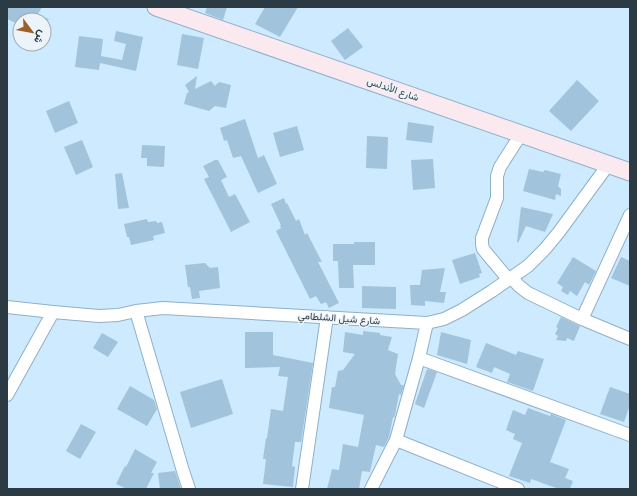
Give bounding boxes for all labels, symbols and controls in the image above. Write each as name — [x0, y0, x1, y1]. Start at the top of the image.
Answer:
north arrow — [12, 12, 52, 52]
text: ش — [31, 28, 50, 47]
street label: شارع الأندلس — [365, 74, 421, 104]
street label: شارع شيل الشلطامي — [297, 309, 381, 329]

